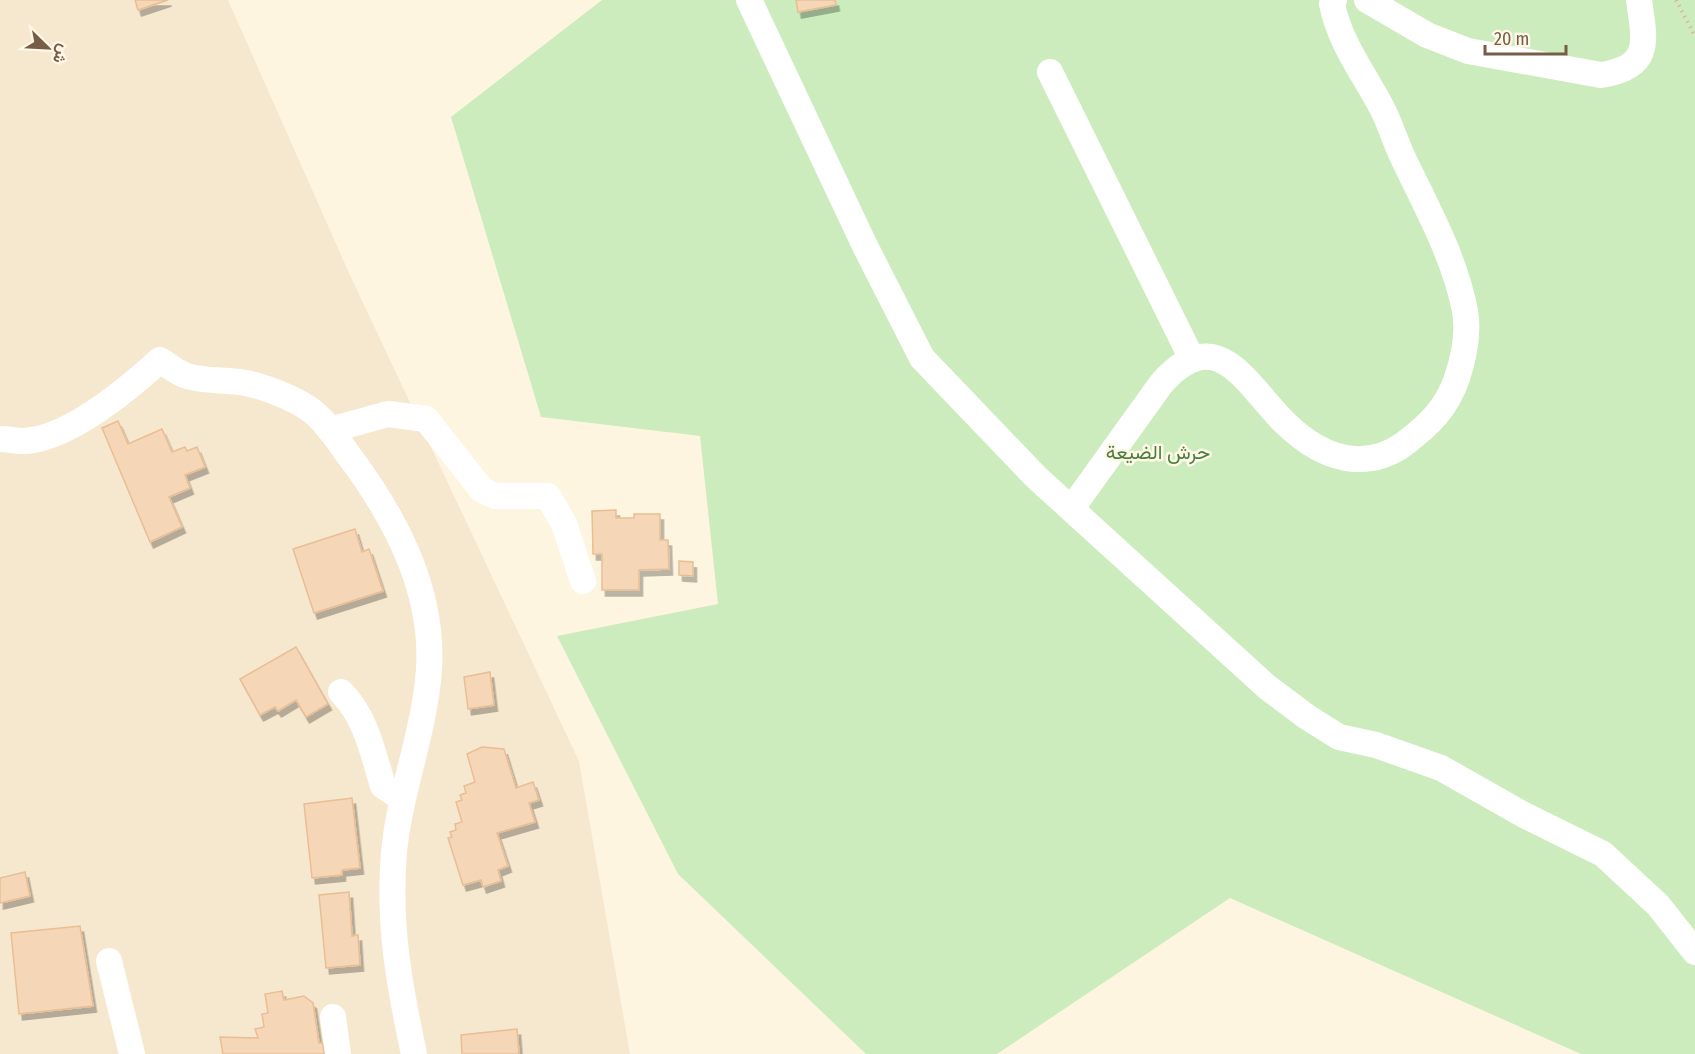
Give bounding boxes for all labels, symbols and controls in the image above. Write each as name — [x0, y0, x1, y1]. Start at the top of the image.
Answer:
north arrow — [18, 18, 78, 78]
scale bar — [1485, 18, 1566, 56]
text: 20 m — [1494, 28, 1529, 50]
text: ش — [49, 41, 74, 67]
park label: حرش الضيعة — [1106, 440, 1210, 465]

